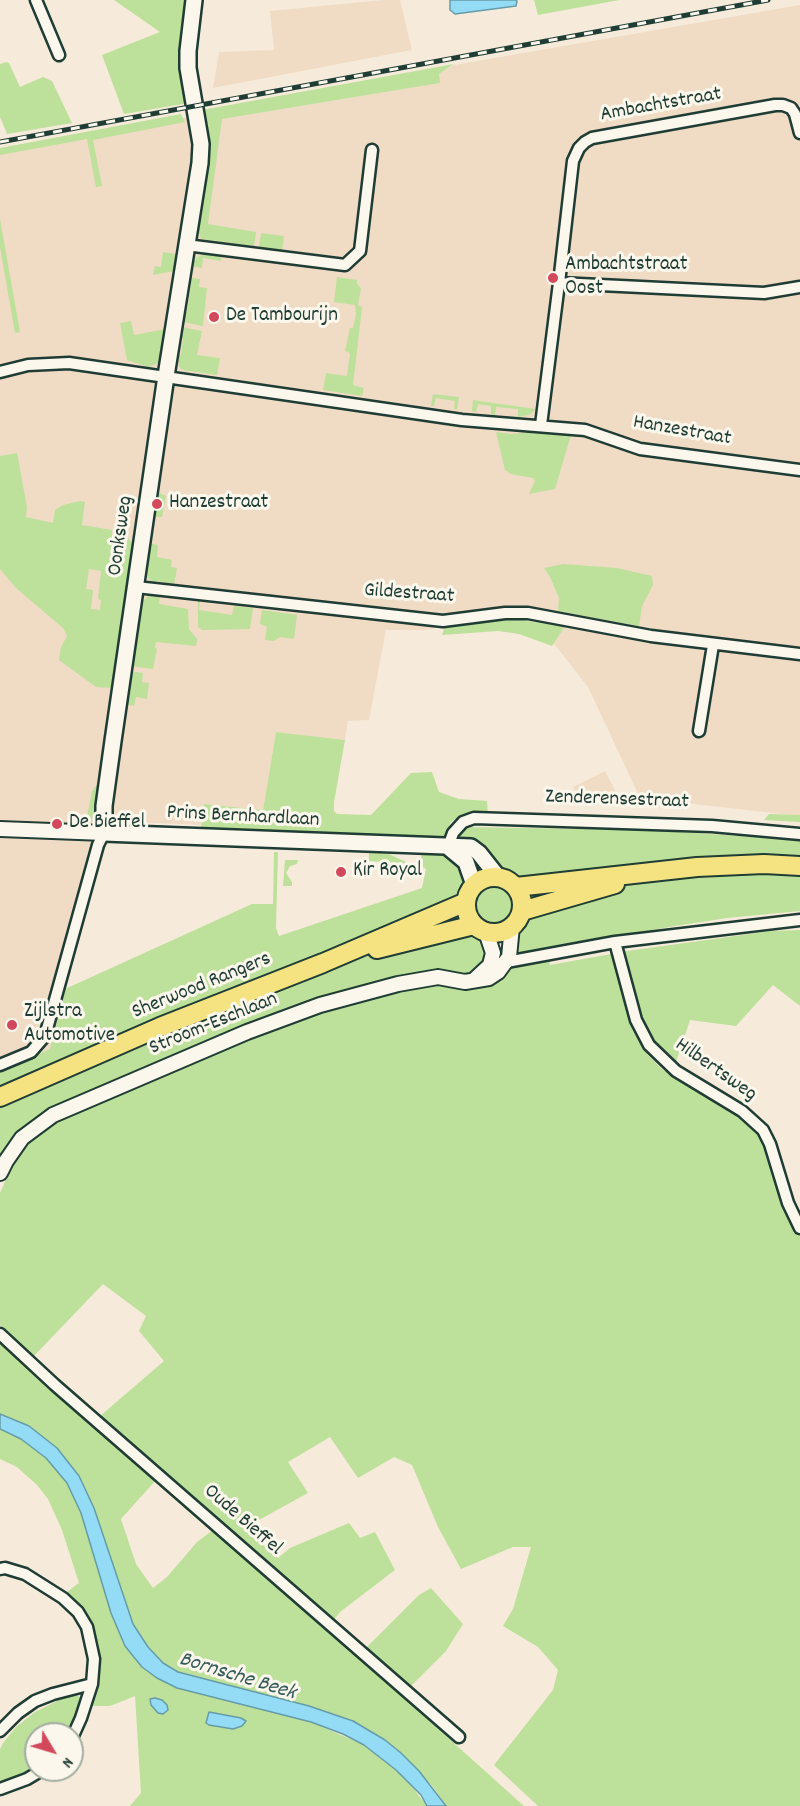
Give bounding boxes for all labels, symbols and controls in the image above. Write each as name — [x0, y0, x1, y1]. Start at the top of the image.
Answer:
street label: Ambachtstraat — [599, 83, 723, 129]
place label: Ambachtstraat Oost — [565, 253, 687, 303]
marker: Ambachtstraat Oost — [546, 271, 560, 285]
place label: De Tambourijn — [226, 304, 338, 330]
marker: De Tambourijn — [207, 310, 221, 324]
street label: Hanzestraat — [631, 411, 733, 453]
place label: Hanzestraat — [169, 491, 268, 517]
street label: Oonksweg — [104, 494, 140, 578]
marker: Hanzestraat — [150, 497, 164, 511]
street label: Gildestraat — [363, 579, 455, 611]
street label: Zenderensestraat — [545, 786, 689, 816]
street label: Prins Bernhardlaan — [166, 801, 320, 835]
place label: De Bieffel — [69, 811, 145, 837]
marker: De Bieffel — [50, 817, 64, 831]
place label: Kir Royal — [353, 859, 422, 885]
marker: Kir Royal — [334, 865, 348, 879]
street label: Sherwood Rangers — [129, 948, 275, 1026]
street label: Stroom-Eschlaan — [146, 988, 282, 1062]
place label: Zijlstra Automotive — [24, 1000, 115, 1050]
marker: Zijlstra Automotive — [5, 1018, 19, 1032]
street label: Hilbertsweg — [669, 1034, 761, 1108]
street label: Oude Bieffel — [197, 1480, 287, 1562]
water label: Bornsche Beek — [176, 1648, 298, 1708]
north arrow — [24, 1722, 84, 1782]
text: N — [56, 1752, 78, 1772]

